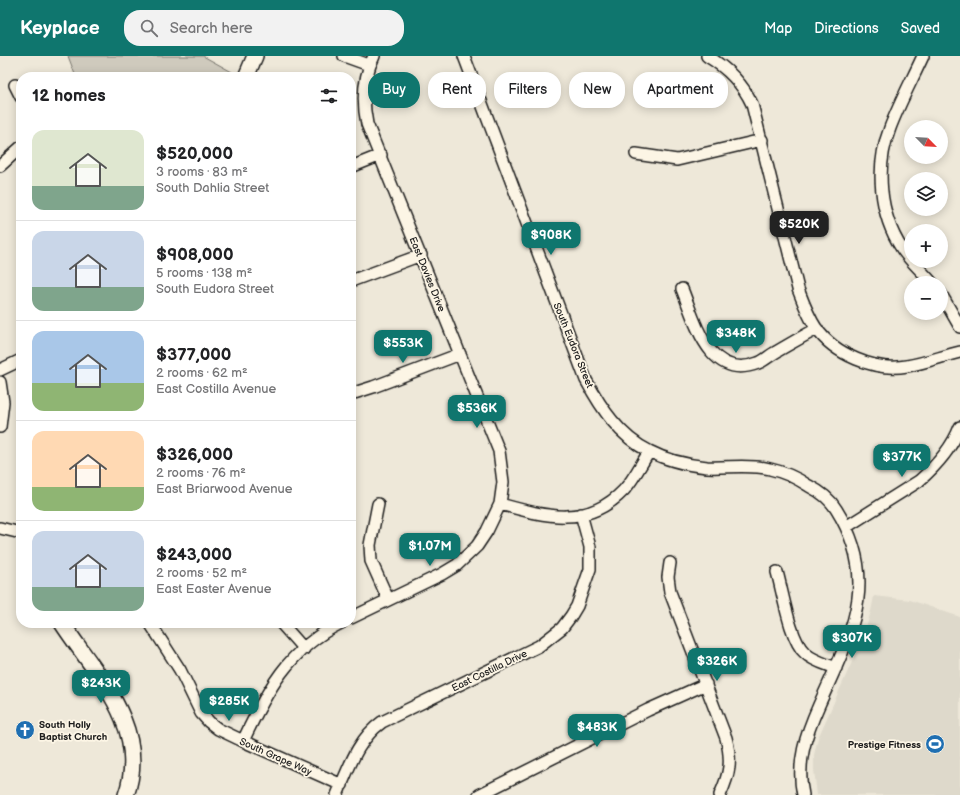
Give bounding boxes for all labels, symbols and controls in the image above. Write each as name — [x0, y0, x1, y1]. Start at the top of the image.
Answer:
search box — [124, 10, 404, 46]
text: Keyplace — [20, 17, 100, 40]
icon: search — [138, 17, 160, 39]
text: Search here — [170, 19, 253, 38]
text: Map — [764, 20, 792, 37]
text: Directions — [814, 20, 879, 37]
text: Saved — [901, 20, 940, 37]
chip: Buy — [368, 72, 420, 108]
chip: Rent — [428, 72, 486, 108]
chip: Filters — [494, 72, 561, 108]
chip: New — [569, 72, 625, 108]
chip: Apartment — [633, 72, 728, 108]
icon: filters — [318, 85, 340, 107]
text: 12 homes — [32, 86, 106, 106]
north arrow — [904, 120, 948, 164]
map controls — [904, 120, 948, 320]
text: $520,000 — [156, 144, 233, 164]
icon: home — [64, 146, 112, 194]
text: 3 rooms · 83 m² — [156, 164, 248, 180]
button: layers — [904, 172, 948, 216]
text: South Dahlia Street — [156, 180, 269, 196]
pin: $520K — [771, 211, 827, 245]
text: $520K — [779, 216, 819, 232]
pin: $908K — [523, 222, 579, 256]
button: + — [904, 224, 948, 268]
text: $908K — [531, 227, 571, 243]
street label: East Davies Drive — [407, 235, 448, 314]
text: $908,000 — [156, 245, 234, 265]
icon: home — [64, 247, 112, 295]
text: 5 rooms · 138 m² — [156, 265, 252, 281]
button: − — [904, 276, 948, 320]
text: South Eudora Street — [156, 281, 274, 297]
street label: South Eudora Street — [550, 301, 596, 390]
pin: $348K — [708, 320, 764, 354]
text: $348K — [716, 325, 756, 341]
pin: $553K — [375, 330, 431, 364]
text: $553K — [383, 335, 423, 351]
text: $377,000 — [156, 345, 231, 365]
icon: home — [64, 347, 112, 395]
text: 2 rooms · 62 m² — [156, 365, 248, 381]
text: East Costilla Avenue — [156, 381, 276, 397]
pin: $536K — [449, 395, 505, 429]
text: $536K — [457, 400, 497, 416]
pin: $377K — [874, 444, 930, 478]
text: $326,000 — [156, 445, 233, 465]
icon: home — [64, 447, 112, 495]
text: $377K — [882, 449, 922, 465]
text: 2 rooms · 76 m² — [156, 465, 246, 481]
text: East Briarwood Avenue — [156, 481, 293, 497]
pin: $1.07M — [397, 533, 463, 567]
text: $1.07M — [408, 538, 452, 554]
text: $243,000 — [156, 545, 232, 565]
icon: home — [64, 547, 112, 595]
text: 2 rooms · 52 m² — [156, 565, 247, 581]
text: East Easter Avenue — [156, 581, 271, 597]
pin: $307K — [824, 625, 880, 659]
text: $307K — [832, 630, 872, 646]
street label: East Costilla Drive — [450, 647, 529, 694]
pin: $326K — [689, 648, 745, 682]
text: $326K — [697, 653, 737, 669]
pin: $243K — [73, 670, 129, 704]
text: $243K — [81, 675, 121, 691]
pin: $285K — [201, 688, 257, 722]
text: $285K — [209, 693, 249, 709]
pin: $483K — [569, 714, 625, 748]
church icon: South Holly Baptist Church — [14, 719, 36, 741]
place label: South Holly Baptist Church — [39, 719, 107, 743]
text: $483K — [577, 719, 617, 735]
sports icon: Prestige Fitness — [924, 733, 946, 755]
street label: South Grape Way — [238, 736, 314, 778]
place label: Prestige Fitness — [848, 739, 921, 751]

